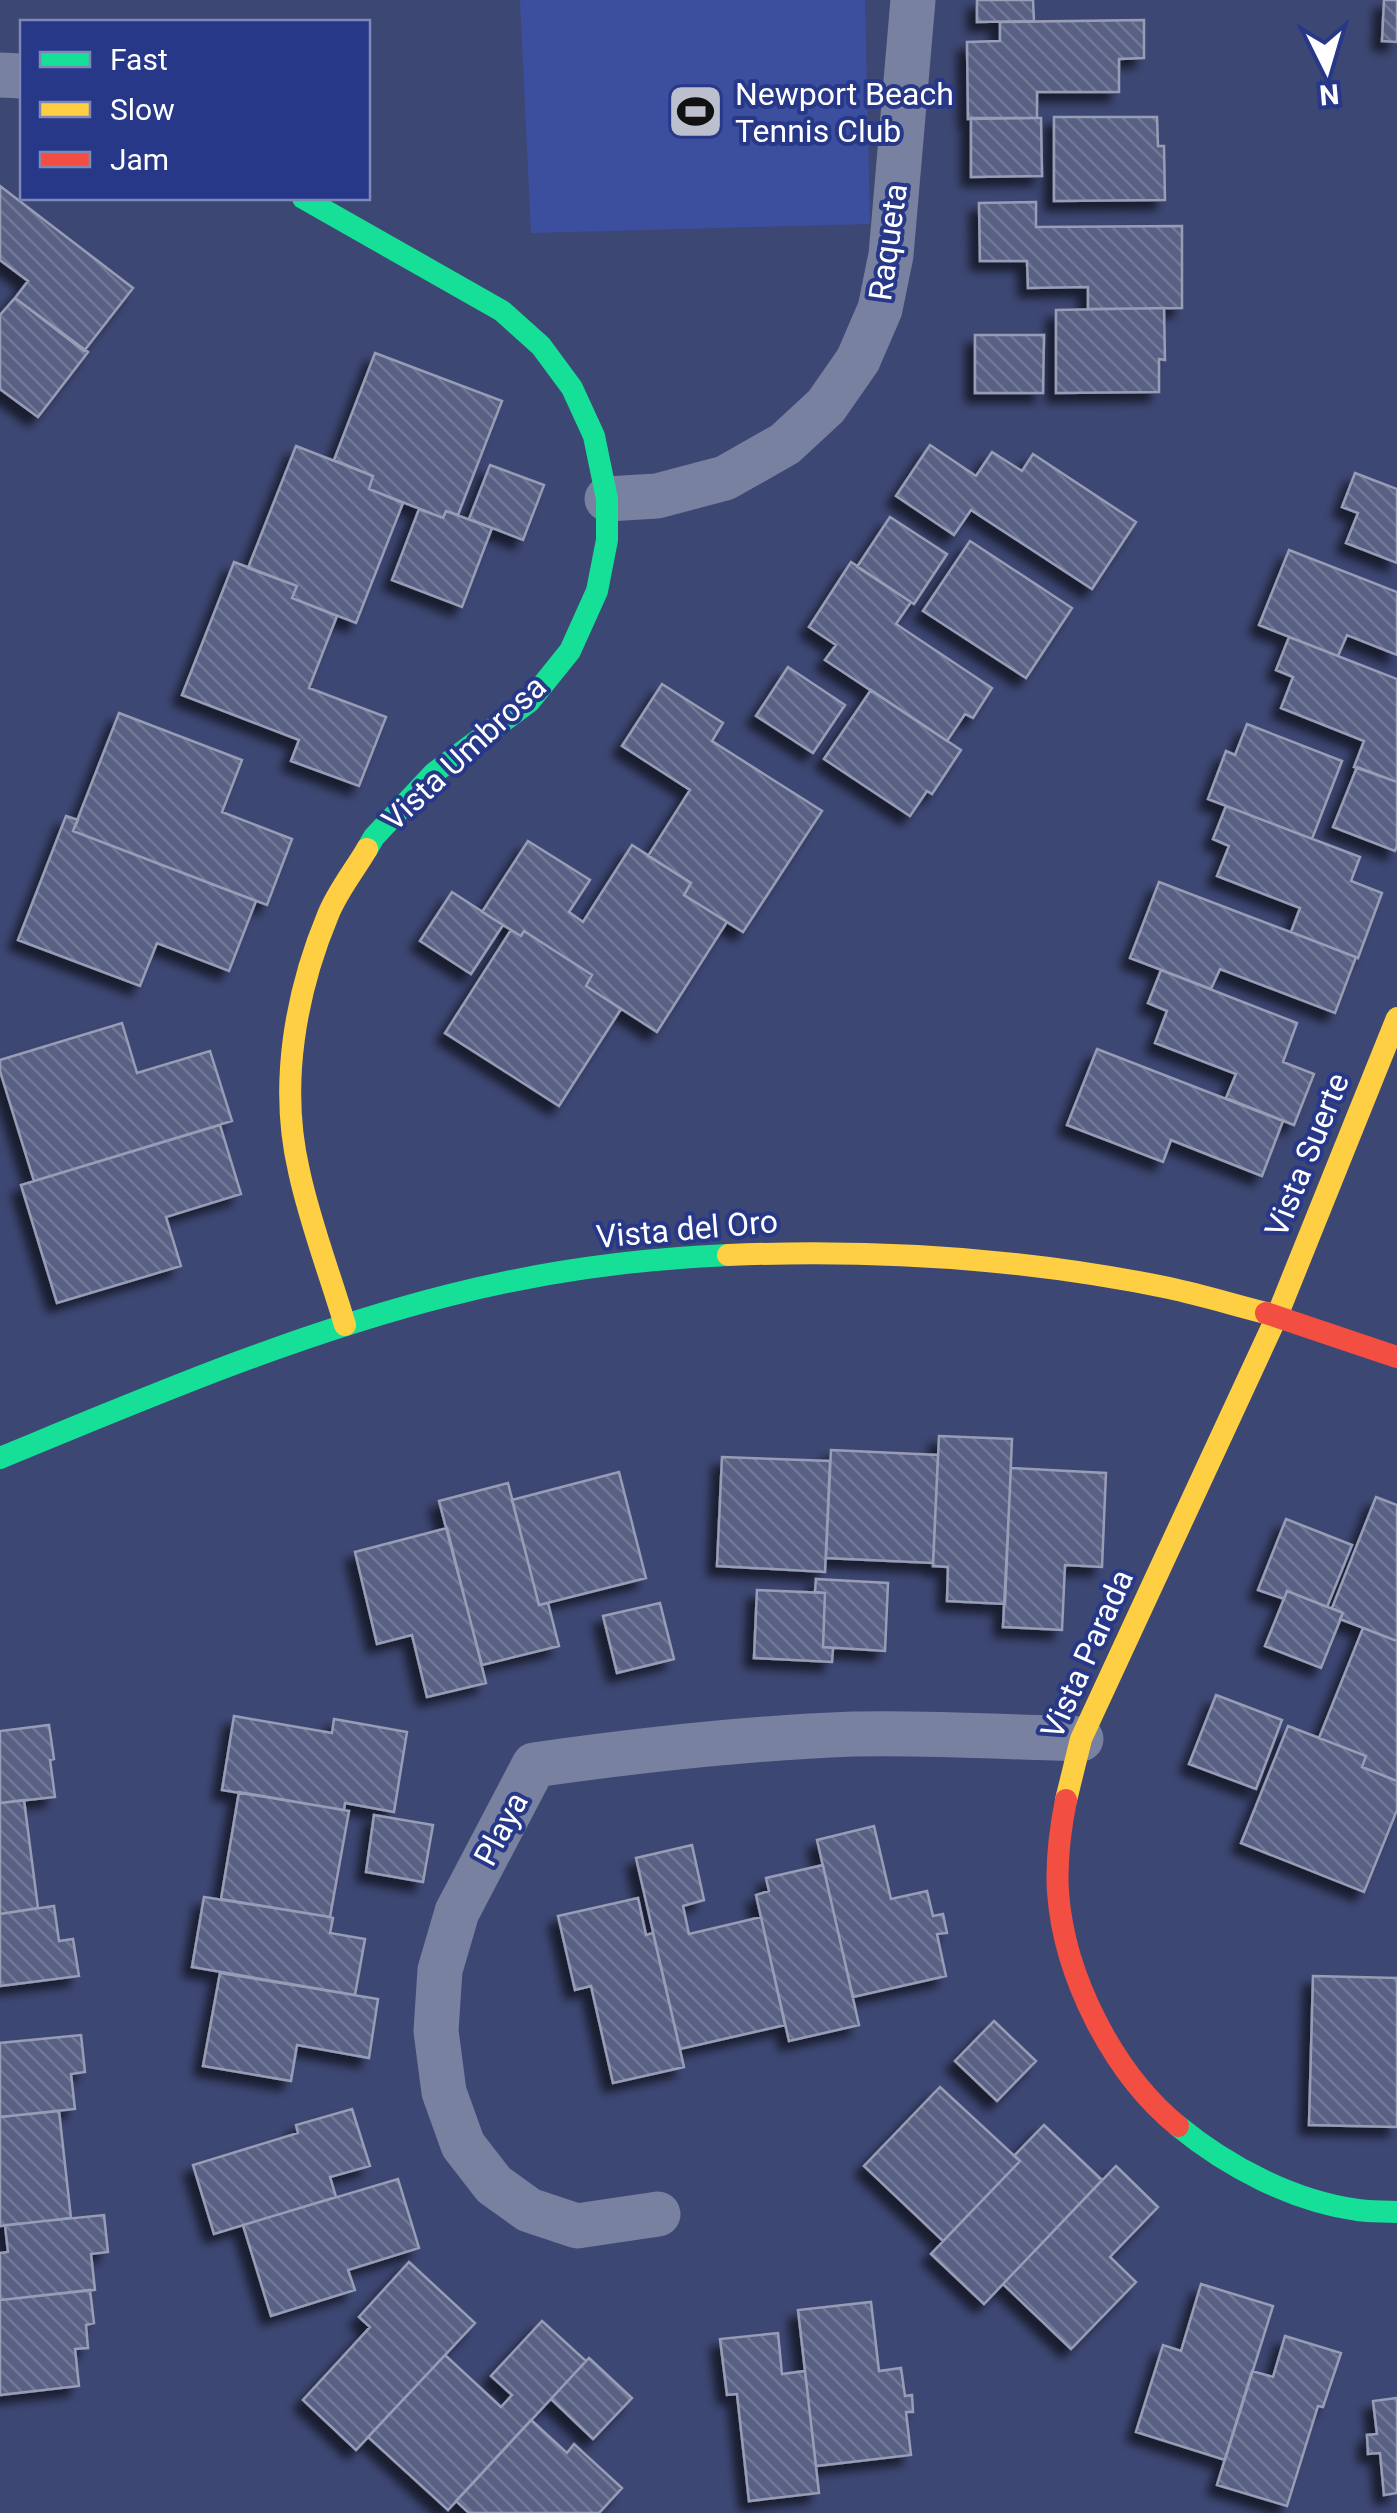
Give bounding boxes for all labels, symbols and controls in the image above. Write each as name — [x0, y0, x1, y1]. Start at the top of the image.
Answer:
legend — [20, 20, 370, 200]
north arrow — [1277, 20, 1377, 120]
text: Fast — [110, 42, 168, 77]
place label: Newport Beach Tennis Club — [735, 75, 954, 150]
text: N — [1318, 77, 1340, 112]
sports icon: Newport Beach Tennis Club — [666, 82, 726, 142]
text: Slow — [110, 92, 175, 127]
text: Jam — [110, 142, 169, 177]
street label: Raqueta — [861, 181, 915, 303]
street label: Vista Umbrosa — [374, 668, 554, 838]
street label: Vista Suerte — [1257, 1068, 1357, 1242]
street label: Vista del Oro — [595, 1202, 779, 1256]
street label: Vista Parada — [1033, 1564, 1141, 1744]
street label: Playa — [466, 1786, 536, 1872]

